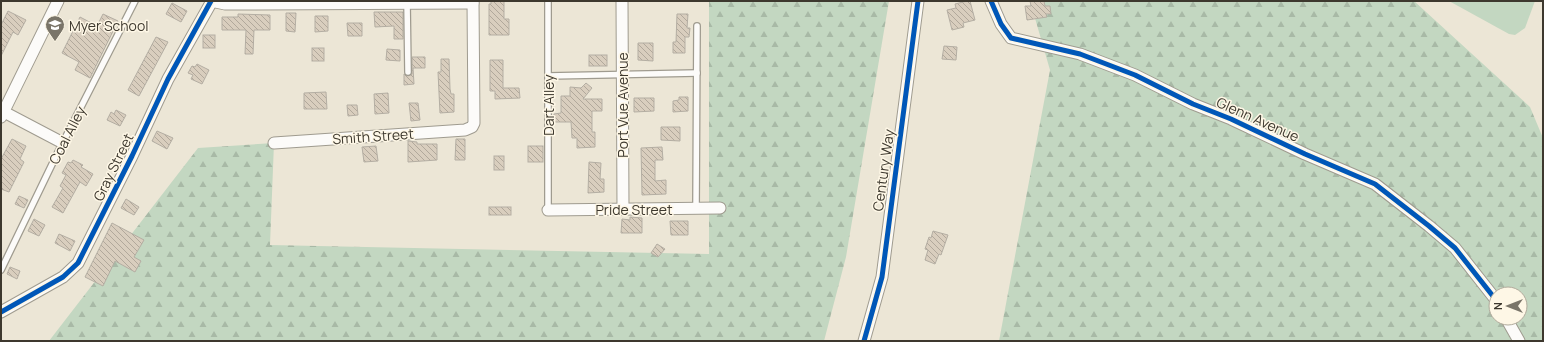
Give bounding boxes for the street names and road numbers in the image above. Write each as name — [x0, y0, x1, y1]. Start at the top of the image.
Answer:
street label: Port Vue Avenue — [613, 52, 632, 158]
street label: Dart Alley — [539, 74, 558, 136]
street label: Glenn Avenue — [1214, 92, 1302, 146]
street label: Coal Alley — [44, 102, 90, 167]
street label: Smith Street — [332, 124, 415, 148]
street label: Century Way — [868, 127, 898, 212]
street label: Gray Street — [88, 130, 138, 204]
street label: Pride Street — [595, 200, 673, 219]

